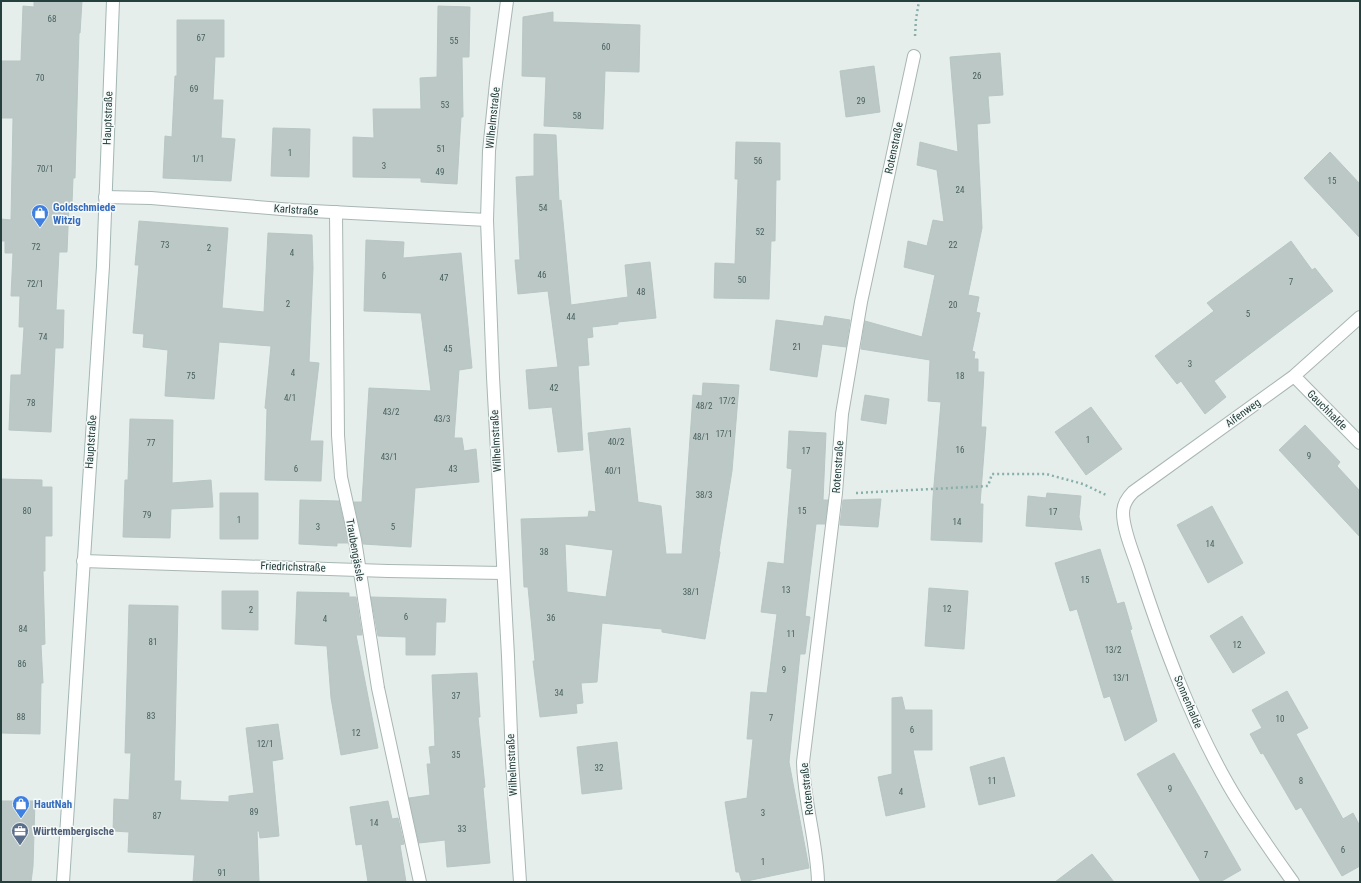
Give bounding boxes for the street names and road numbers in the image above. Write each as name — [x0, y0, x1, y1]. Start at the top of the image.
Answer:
street label: Wilhelmstraße — [483, 86, 503, 150]
street label: Hauptstraße — [101, 91, 115, 145]
street label: Rotenstraße — [882, 121, 906, 175]
street label: Karlstraße — [273, 202, 319, 218]
street label: Gauchhalde — [1304, 387, 1350, 433]
street label: Aifenweg — [1223, 396, 1263, 430]
street label: Wilhelmstraße — [488, 410, 504, 472]
street label: Hauptstraße — [83, 415, 99, 469]
street label: Rotenstraße — [830, 440, 846, 494]
street label: Traubengässle — [343, 518, 367, 582]
street label: Friedrichstraße — [260, 559, 326, 575]
street label: Sonnenhalde — [1171, 674, 1205, 730]
street label: Wilhelmstraße — [504, 734, 520, 796]
street label: Rotenstraße — [798, 762, 816, 816]

